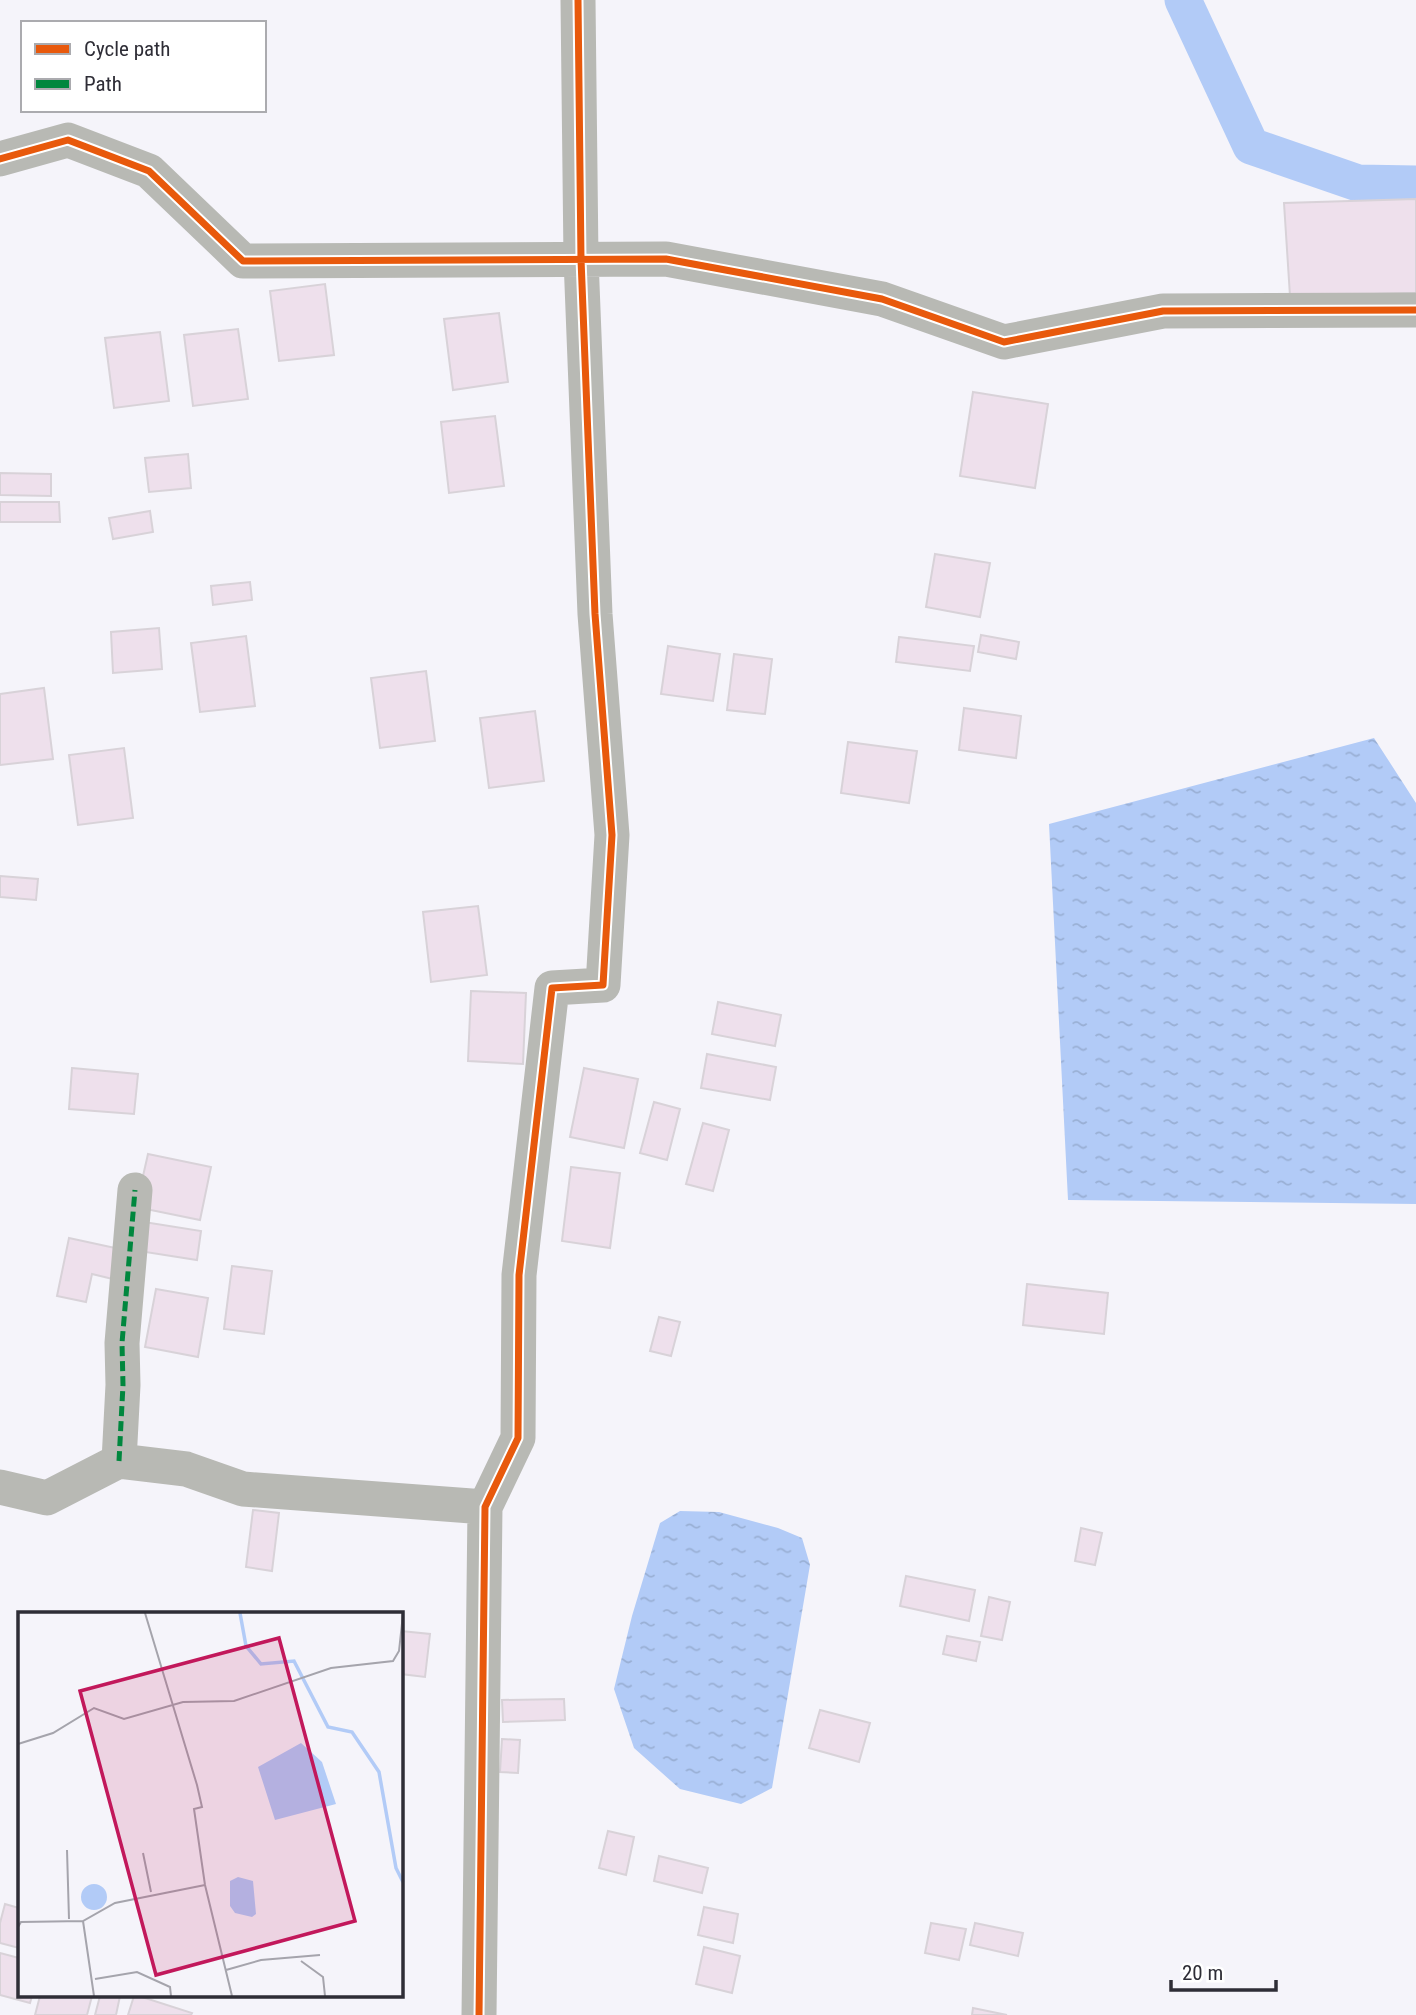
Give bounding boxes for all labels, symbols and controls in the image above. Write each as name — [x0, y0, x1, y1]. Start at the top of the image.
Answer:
legend — [21, 21, 266, 112]
text: Cycle path — [84, 37, 170, 61]
text: Path — [84, 72, 122, 96]
inset map — [18, 1612, 402, 1997]
scale bar — [1171, 1948, 1276, 1992]
text: 20 m — [1182, 1961, 1223, 1985]

